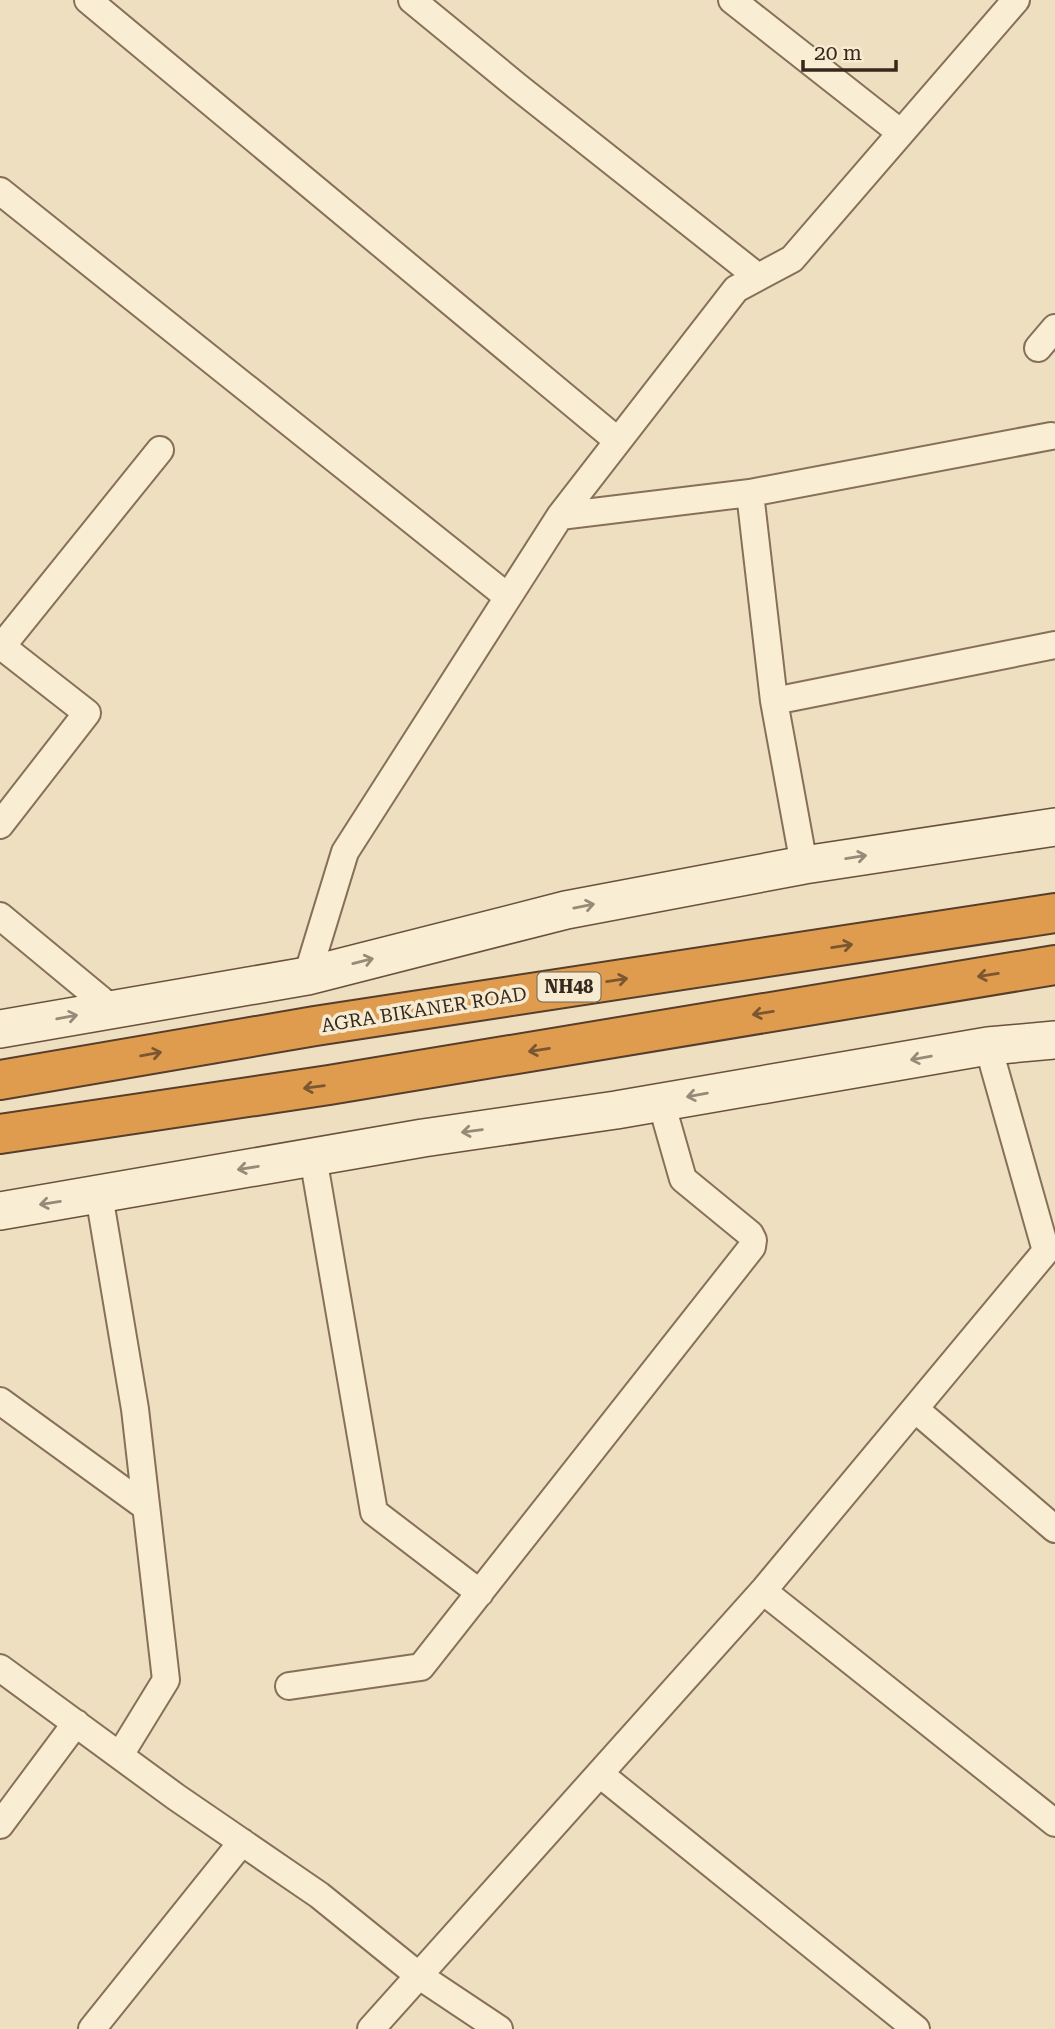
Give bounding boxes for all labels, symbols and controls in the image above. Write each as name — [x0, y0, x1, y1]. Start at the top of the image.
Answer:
scale bar — [803, 28, 896, 72]
text: 20 m — [814, 41, 862, 65]
one-way arrow — [844, 850, 866, 863]
one-way arrow — [572, 899, 594, 912]
one-way arrow — [830, 939, 853, 952]
one-way arrow — [352, 954, 374, 967]
one-way arrow — [977, 969, 999, 982]
road number: NH48 — [538, 972, 600, 1002]
one-way arrow — [606, 973, 628, 986]
street label: AGRA BIKANER ROAD — [320, 982, 528, 1037]
one-way arrow — [752, 1007, 775, 1020]
one-way arrow — [55, 1009, 78, 1023]
one-way arrow — [528, 1044, 551, 1057]
one-way arrow — [139, 1047, 162, 1060]
one-way arrow — [910, 1052, 933, 1065]
one-way arrow — [303, 1081, 326, 1094]
one-way arrow — [686, 1089, 709, 1102]
one-way arrow — [461, 1124, 484, 1137]
one-way arrow — [237, 1162, 260, 1175]
one-way arrow — [39, 1197, 61, 1210]

